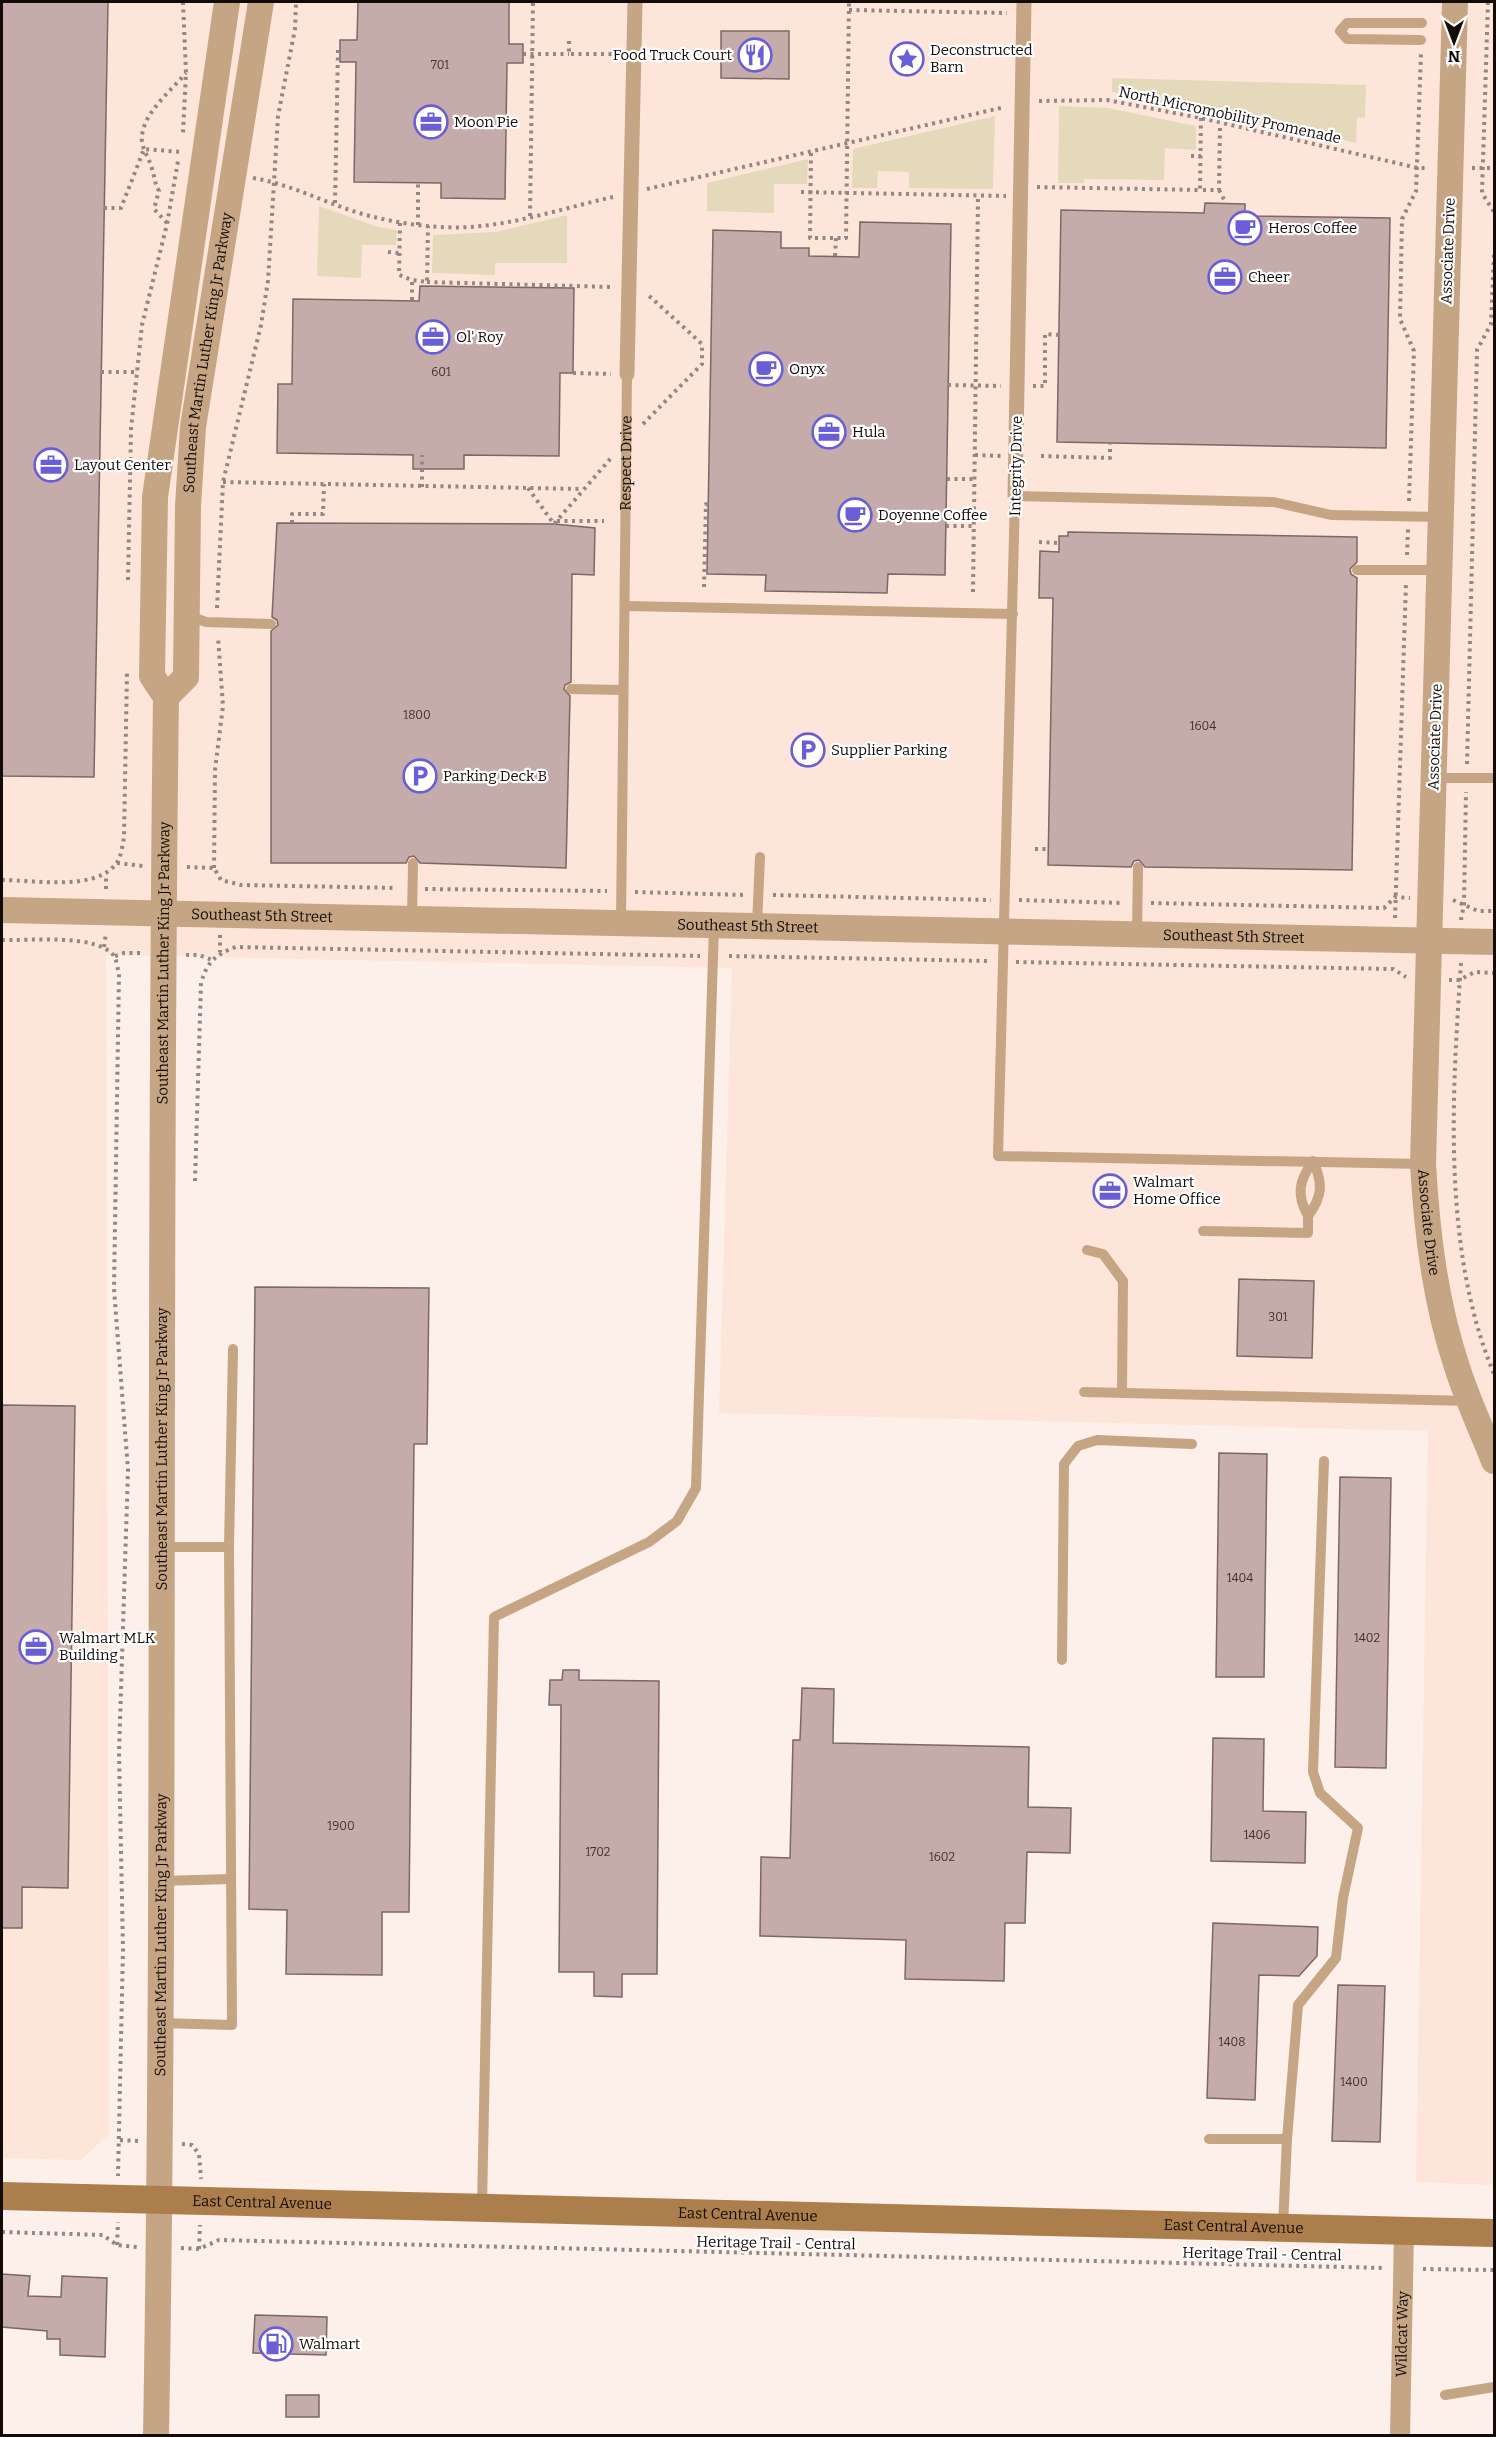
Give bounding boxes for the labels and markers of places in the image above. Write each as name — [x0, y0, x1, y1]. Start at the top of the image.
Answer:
restaurant icon: Food Truck Court — [737, 37, 773, 73]
place icon: Deconstructed Barn — [889, 41, 925, 77]
place label: Deconstructed Barn — [930, 41, 1033, 76]
place label: Food Truck Court — [613, 46, 733, 64]
office icon: Moon Pie — [413, 104, 449, 140]
place label: Moon Pie — [454, 113, 518, 131]
cafe icon: Heros Coffee — [1227, 210, 1263, 246]
place label: Heros Coffee — [1268, 219, 1357, 237]
office icon: Cheer — [1207, 259, 1243, 295]
place label: Cheer — [1248, 268, 1290, 286]
office icon: Ol' Roy — [415, 319, 451, 355]
place label: Ol' Roy — [456, 328, 503, 346]
cafe icon: Onyx — [748, 351, 784, 387]
place label: Onyx — [789, 360, 826, 378]
office icon: Hula — [811, 414, 847, 450]
place label: Hula — [852, 423, 886, 441]
office icon: Layout Center — [33, 447, 69, 483]
place label: Layout Center — [74, 456, 171, 474]
cafe icon: Doyenne Coffee — [837, 497, 873, 533]
place label: Doyenne Coffee — [878, 506, 987, 524]
parking icon: Supplier Parking — [790, 732, 826, 768]
place label: Supplier Parking — [831, 741, 947, 759]
parking icon: Parking Deck B — [402, 758, 438, 794]
place label: Parking Deck B — [443, 767, 547, 785]
office icon: Walmart Home Office — [1092, 1173, 1128, 1209]
place label: Walmart Home Office — [1133, 1173, 1221, 1208]
office icon: Walmart MLK Building — [18, 1629, 54, 1665]
place label: Walmart MLK Building — [59, 1629, 156, 1664]
fuel station icon: Walmart — [258, 2326, 294, 2362]
place label: Walmart — [299, 2335, 361, 2353]

